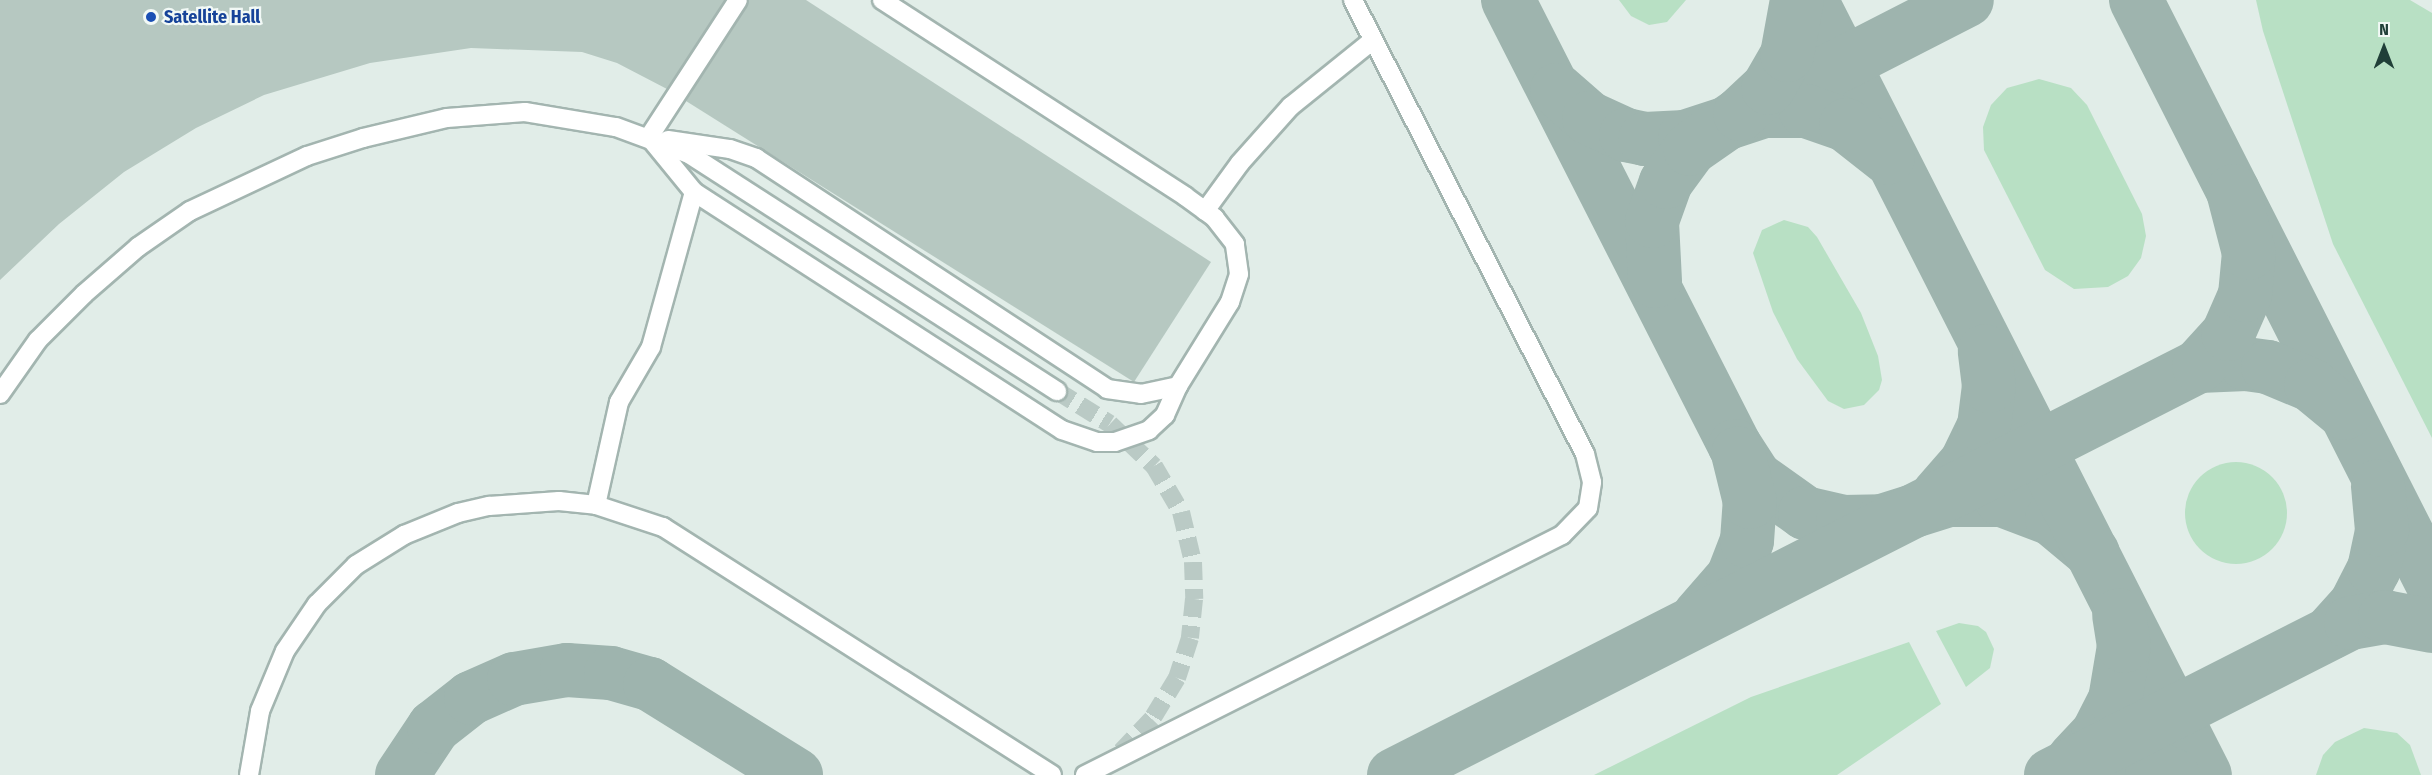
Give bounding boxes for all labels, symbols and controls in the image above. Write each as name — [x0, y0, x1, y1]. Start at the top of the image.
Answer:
place label: Satellite Hall — [164, 6, 260, 28]
marker: Satellite Hall — [142, 8, 160, 26]
north arrow — [2354, 18, 2414, 78]
text: N — [2379, 20, 2389, 39]

